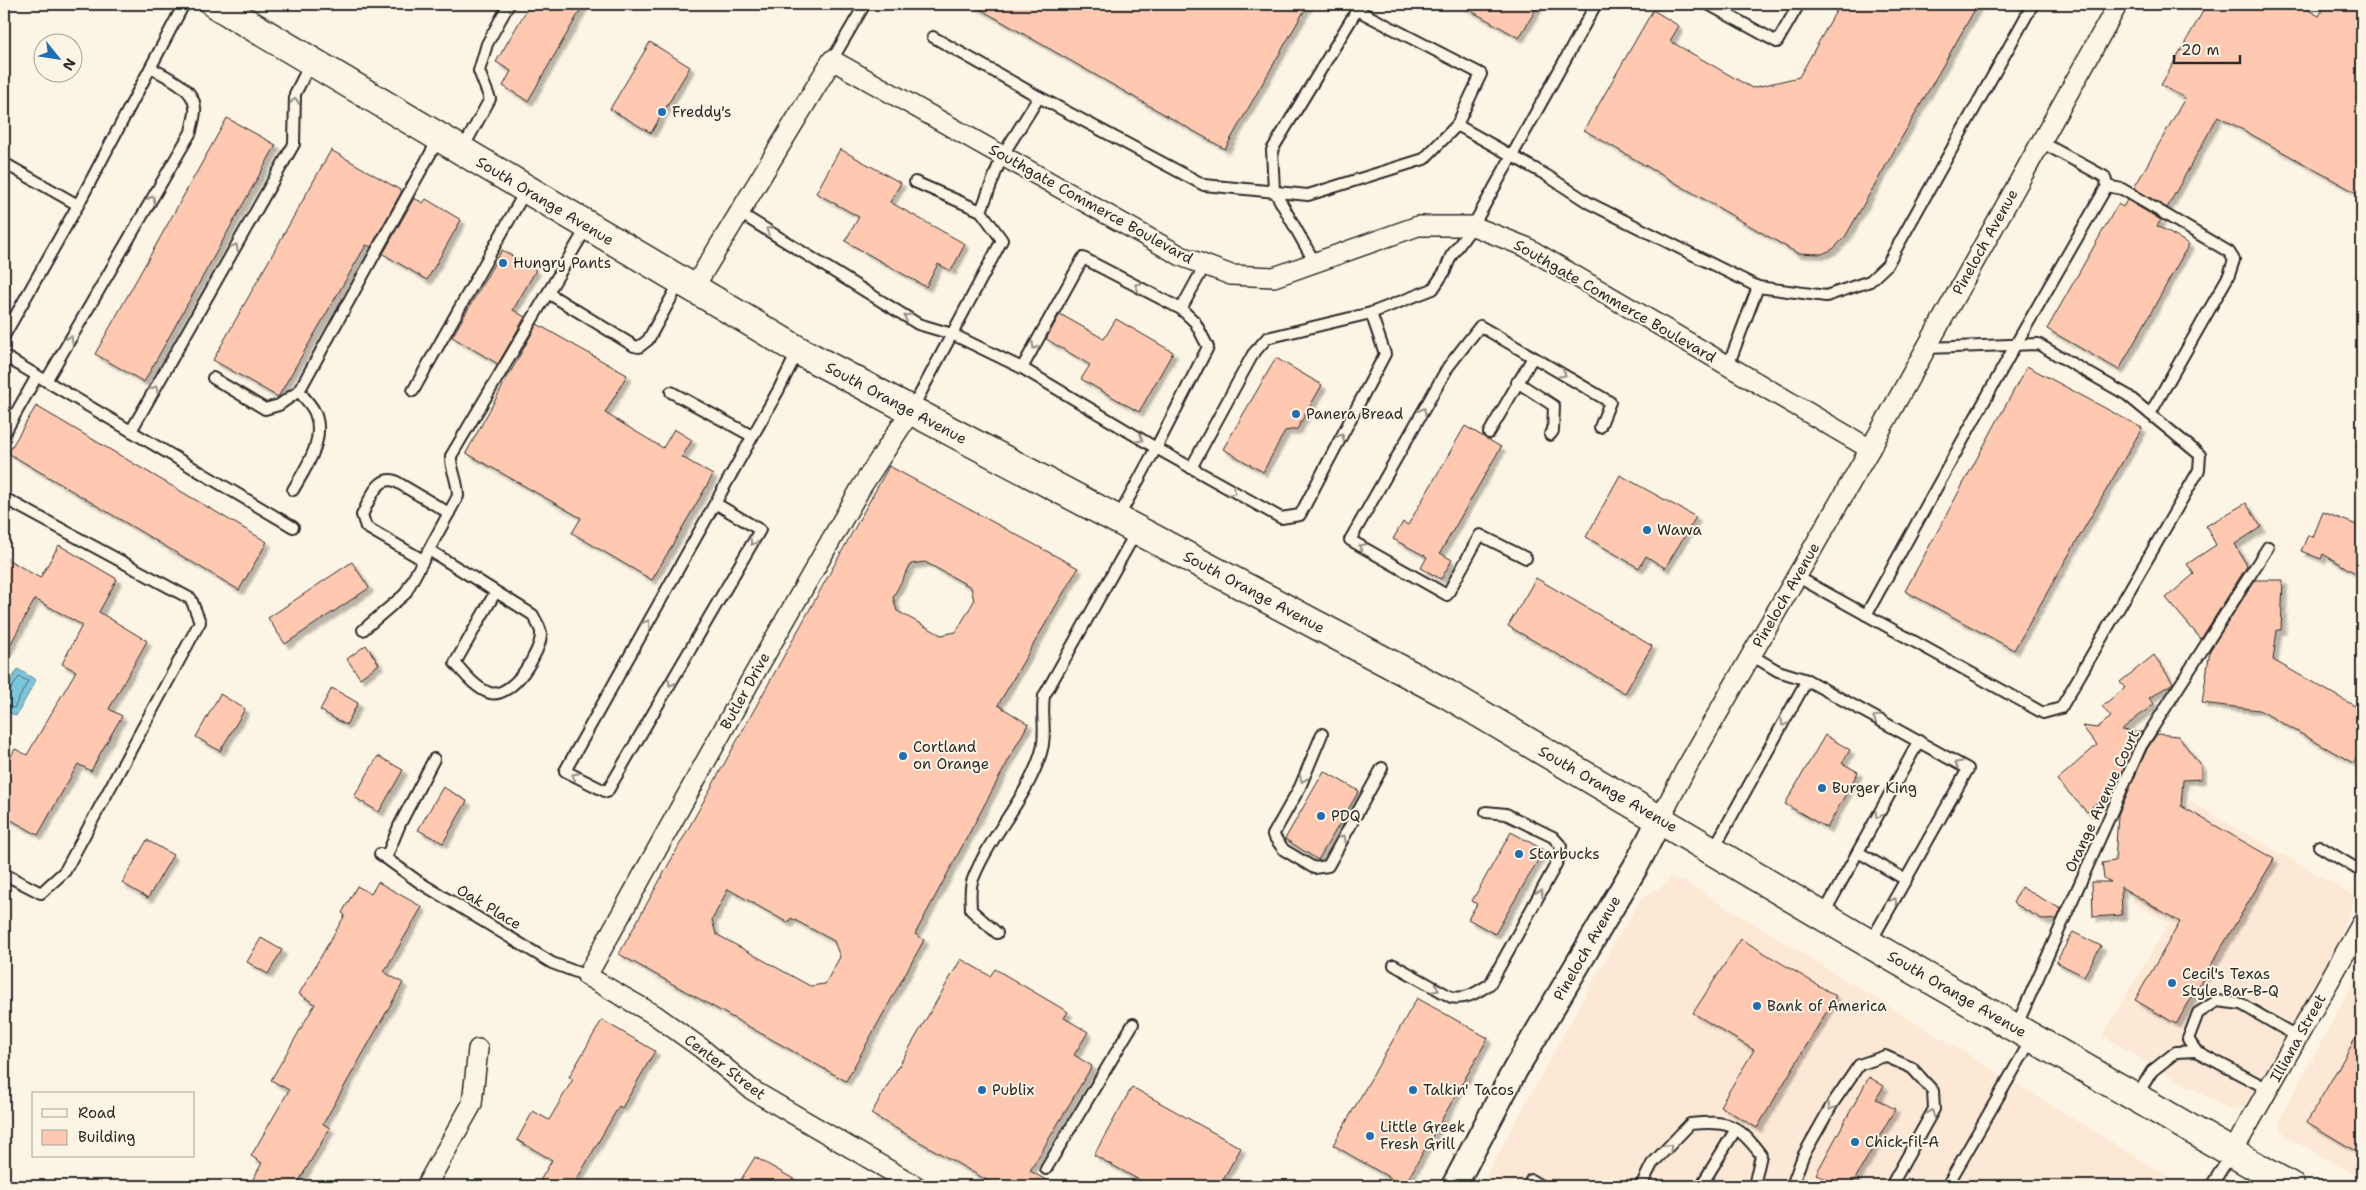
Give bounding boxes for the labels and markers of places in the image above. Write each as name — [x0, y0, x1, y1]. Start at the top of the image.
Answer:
place label: Freddy's — [672, 102, 731, 122]
marker: Freddy's — [656, 106, 668, 118]
place label: Hungry Pants — [513, 253, 611, 273]
marker: Hungry Pants — [497, 257, 509, 269]
place label: Panera Bread — [1306, 404, 1404, 424]
marker: Panera Bread — [1290, 408, 1302, 420]
place label: Wawa — [1657, 520, 1703, 540]
marker: Wawa — [1641, 524, 1653, 536]
place label: Cortland on Orange — [913, 737, 989, 774]
marker: Cortland on Orange — [897, 750, 909, 762]
place label: Burger King — [1832, 778, 1917, 798]
marker: Burger King — [1816, 782, 1828, 794]
place label: PDQ — [1331, 806, 1361, 826]
marker: PDQ — [1315, 810, 1327, 822]
place label: Starbucks — [1529, 844, 1600, 864]
marker: Starbucks — [1513, 848, 1525, 860]
place label: Cecil's Texas Style Bar-B-Q — [2182, 964, 2279, 1001]
marker: Cecil's Texas Style Bar-B-Q — [2166, 977, 2178, 989]
place label: Bank of America — [1767, 996, 1887, 1016]
marker: Bank of America — [1751, 1000, 1763, 1012]
place label: Publix — [992, 1080, 1035, 1100]
place label: Talkin' Tacos — [1423, 1080, 1514, 1100]
marker: Publix — [976, 1084, 988, 1096]
marker: Talkin' Tacos — [1407, 1084, 1419, 1096]
place label: Little Greek Fresh Grill — [1380, 1117, 1465, 1154]
marker: Little Greek Fresh Grill — [1364, 1130, 1376, 1142]
place label: Chick-fil-A — [1865, 1132, 1939, 1152]
marker: Chick-fil-A — [1849, 1136, 1861, 1148]

